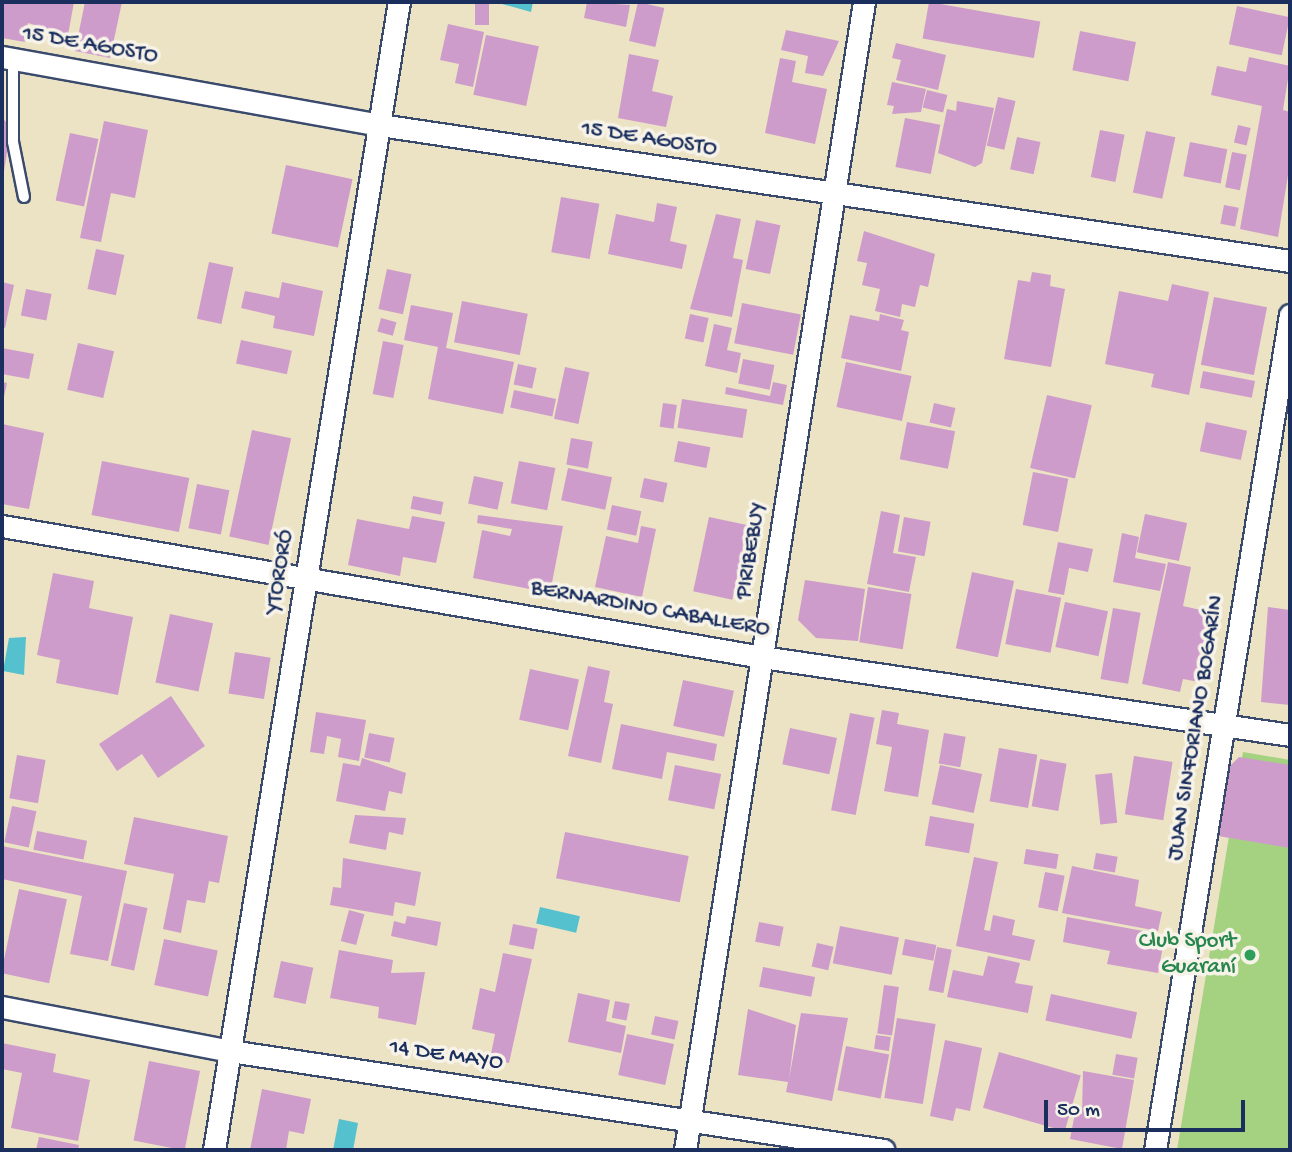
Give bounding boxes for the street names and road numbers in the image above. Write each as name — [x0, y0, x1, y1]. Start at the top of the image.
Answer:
street label: 15 DE AGOSTO — [20, 21, 160, 71]
street label: 15 DE AGOSTO — [579, 116, 719, 164]
street label: PIRIBEBUY — [731, 501, 773, 601]
street label: YTORORÓ — [261, 528, 301, 616]
street label: BERNARDINO CABALLERO — [528, 575, 772, 645]
street label: JUAN SINFORIANO BOGARÍN — [1162, 593, 1232, 863]
street label: 14 DE MAYO — [387, 1034, 505, 1078]

